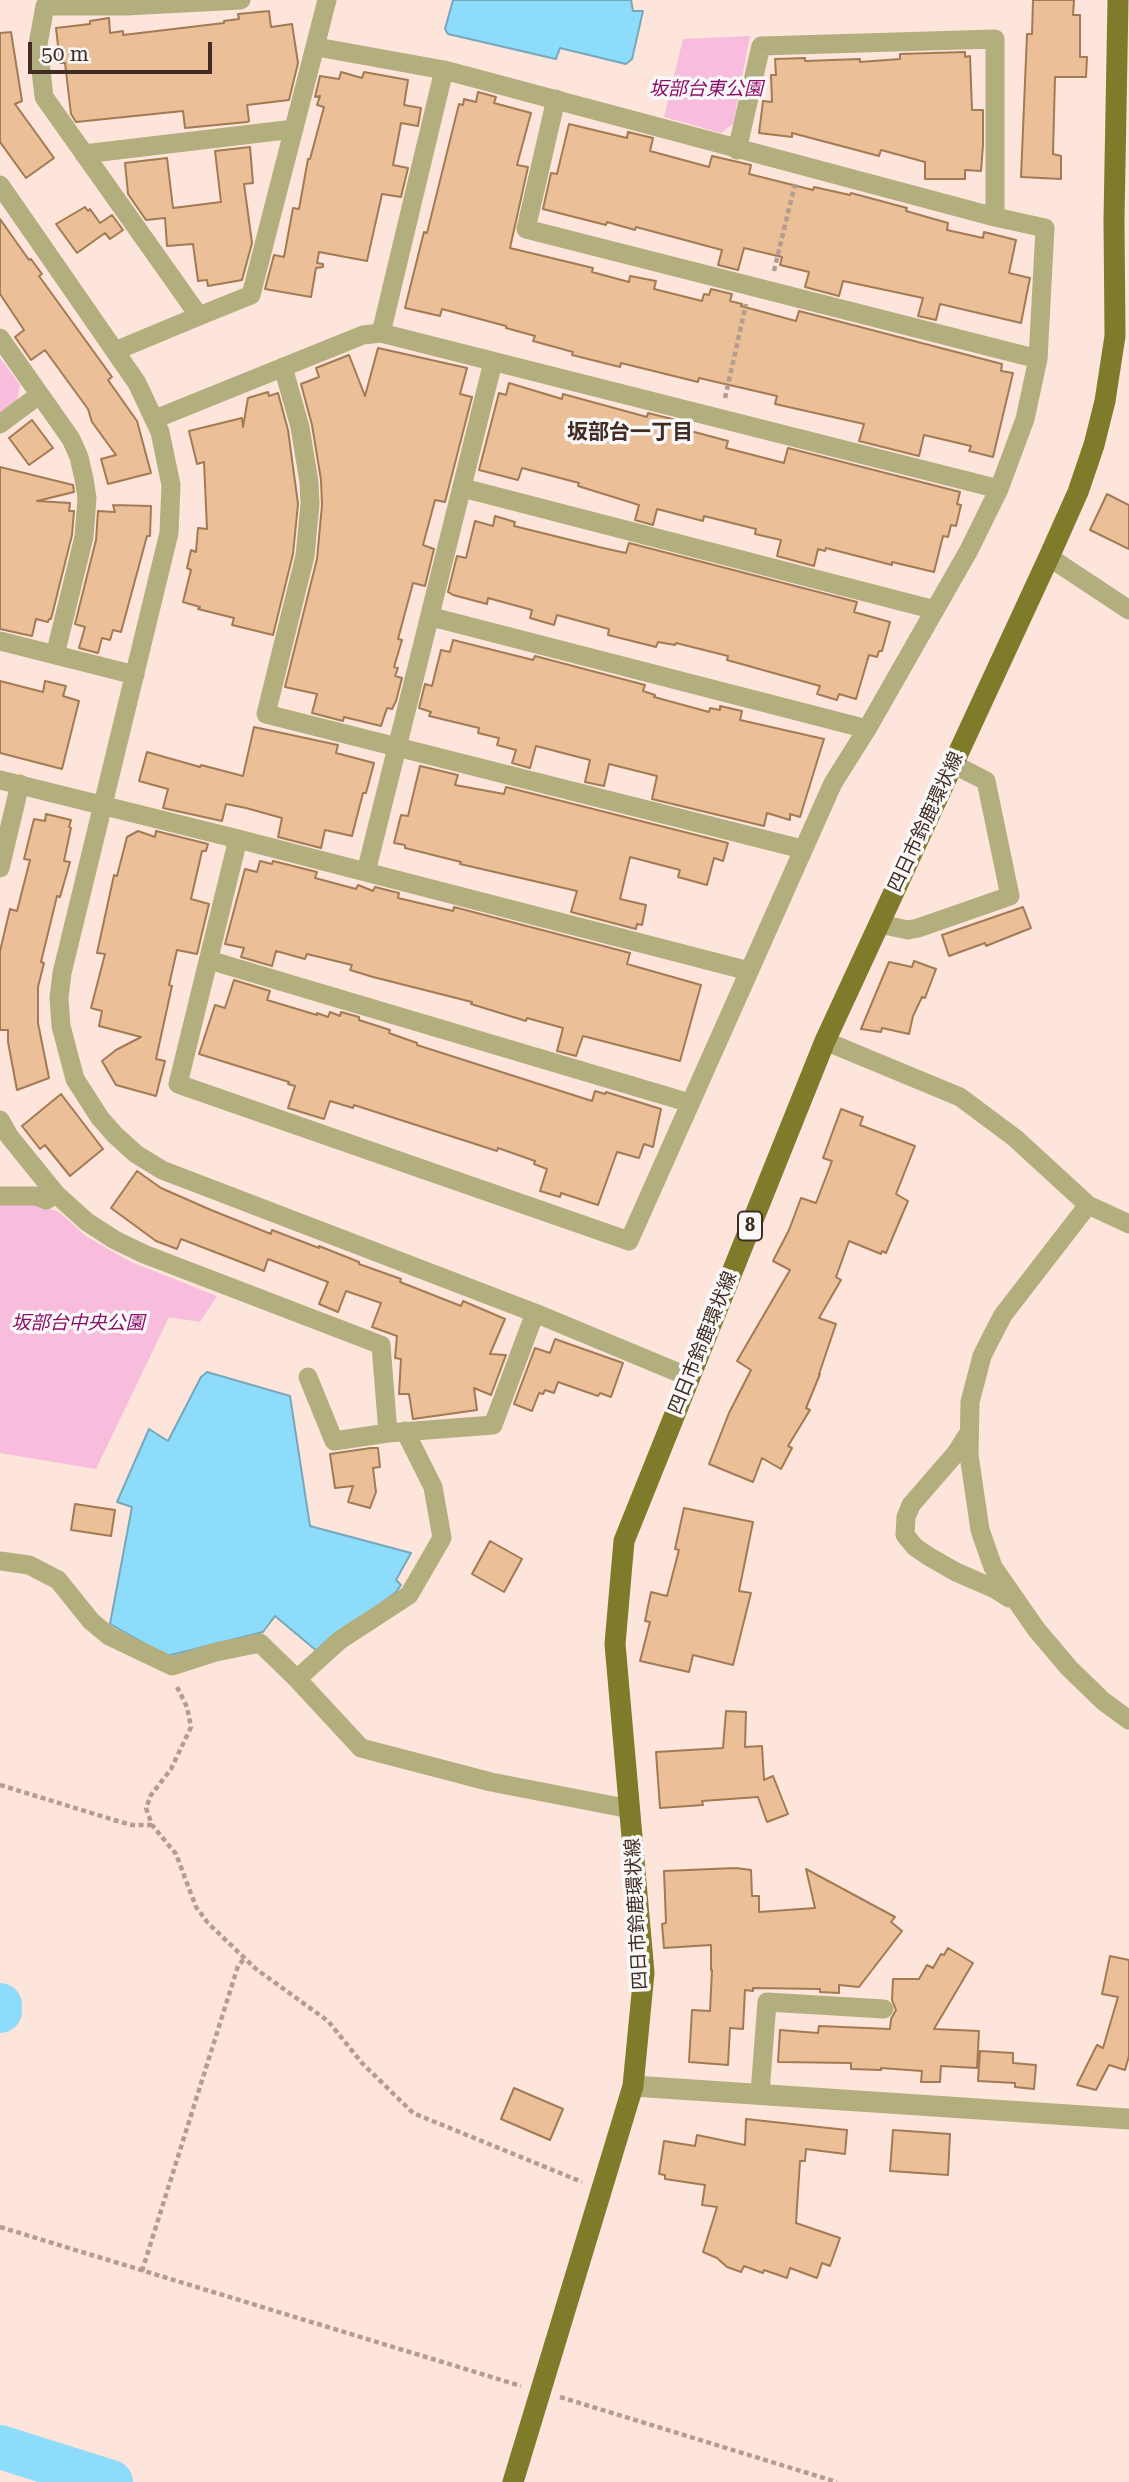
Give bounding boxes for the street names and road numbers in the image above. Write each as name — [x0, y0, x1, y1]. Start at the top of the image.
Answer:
street label: 四日市鈴鹿環状線 — [884, 748, 968, 896]
road number: 8 — [738, 1212, 762, 1240]
street label: 四日市鈴鹿環状線 — [664, 1268, 742, 1418]
street label: 四日市鈴鹿環状線 — [622, 1838, 652, 1990]

